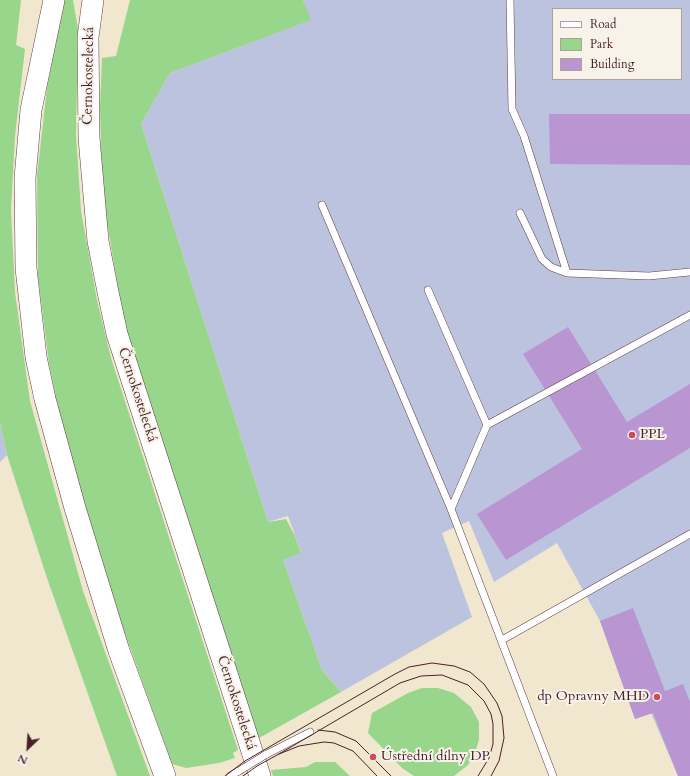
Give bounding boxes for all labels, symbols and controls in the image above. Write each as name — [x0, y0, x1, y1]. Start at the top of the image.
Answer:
legend — [552, 8, 682, 80]
text: Road — [590, 16, 616, 32]
street label: Černokostelecká — [80, 27, 98, 125]
text: Park — [590, 36, 613, 52]
text: Building — [590, 56, 634, 72]
street label: Černokostelecká — [114, 346, 160, 444]
place label: PPL — [640, 427, 665, 443]
marker: PPL — [627, 430, 637, 440]
street label: Černokostelecká — [213, 654, 259, 752]
place label: dp Opravny MHD — [537, 689, 649, 705]
marker: dp Opravny MHD — [652, 692, 662, 702]
north arrow — [8, 728, 48, 768]
place label: Ústřední dílny DP — [381, 749, 490, 765]
text: N — [15, 751, 30, 768]
marker: Ústřední dílny DP — [368, 752, 378, 762]

